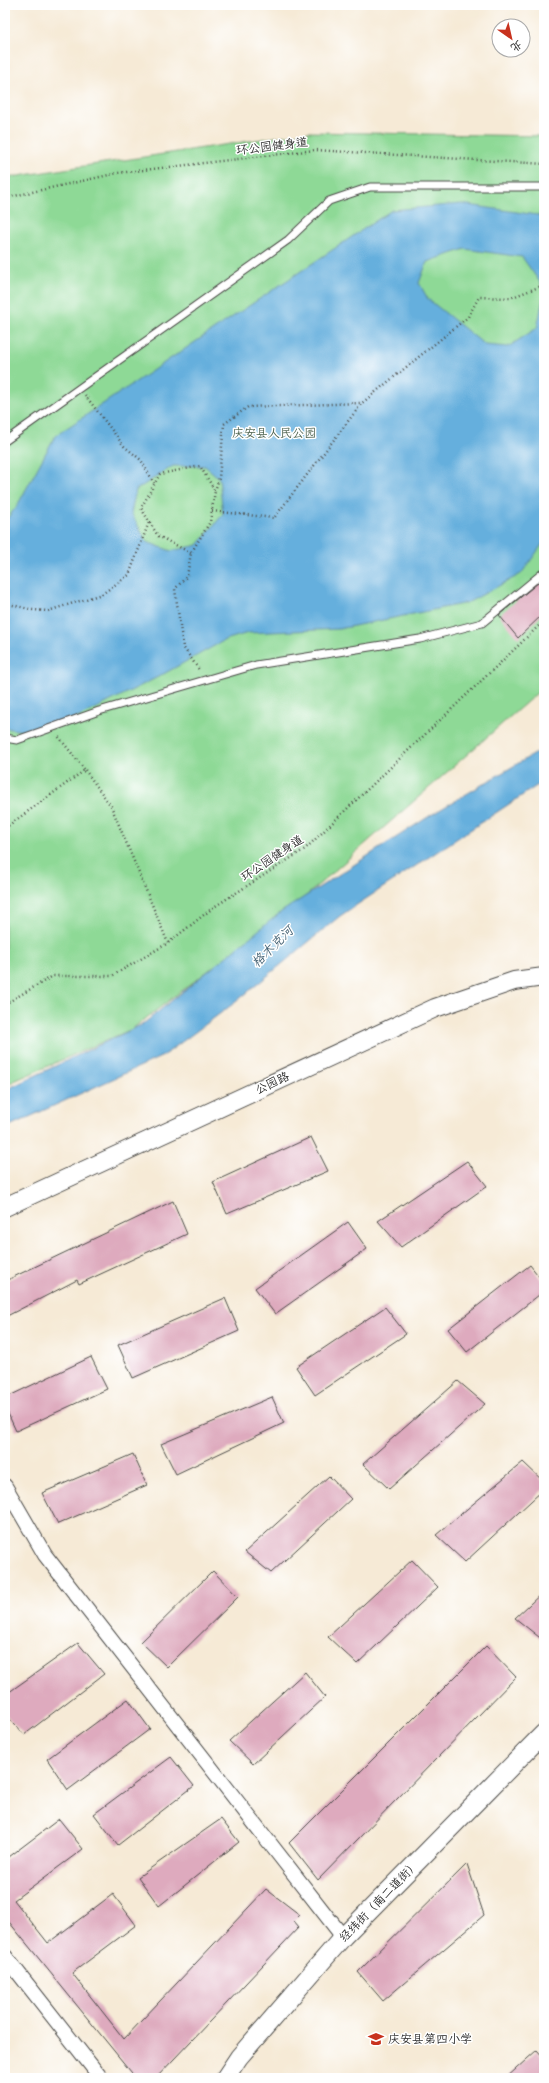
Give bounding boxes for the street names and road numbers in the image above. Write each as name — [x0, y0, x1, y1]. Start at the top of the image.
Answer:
street label: 环公园健身道 — [235, 135, 309, 158]
street label: 环公园健身道 — [238, 832, 306, 885]
street label: 公园路 — [253, 1069, 292, 1098]
street label: 经纬街（南二道街） — [336, 1857, 422, 1945]

